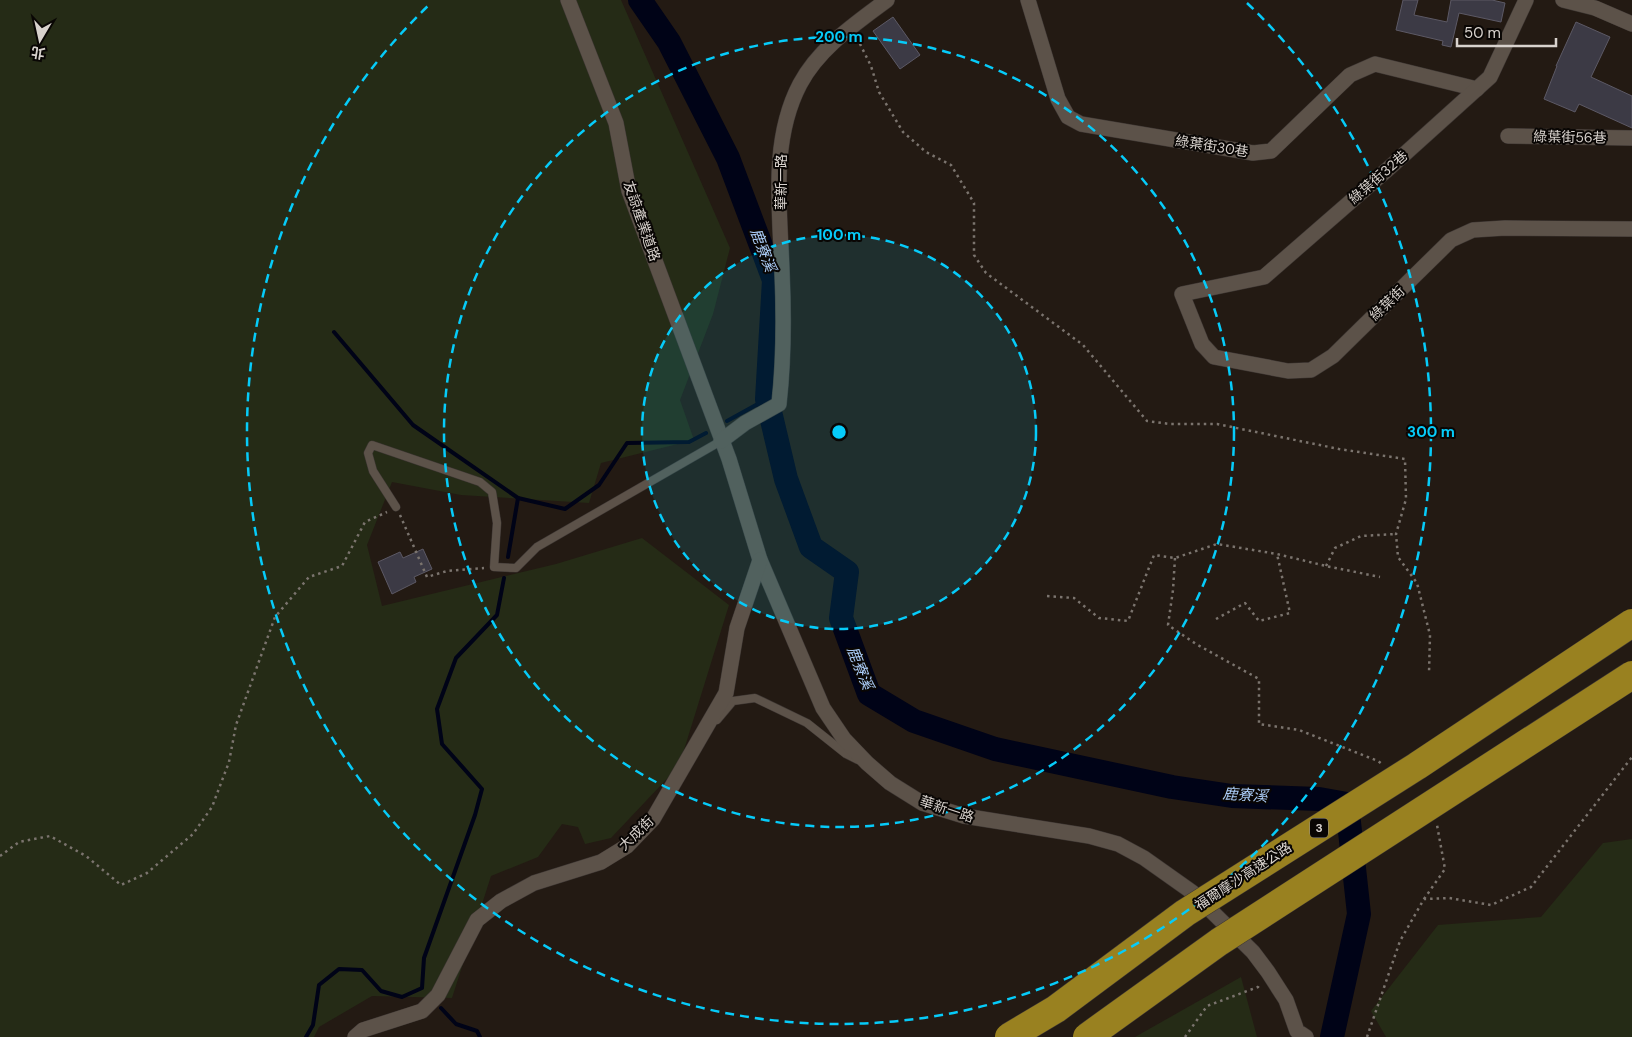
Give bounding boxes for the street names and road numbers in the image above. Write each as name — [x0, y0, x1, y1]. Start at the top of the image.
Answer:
street label: 綠葉街56巷 — [1533, 127, 1607, 147]
street label: 綠葉街30巷 — [1174, 131, 1250, 161]
street label: 綠葉街32巷 — [1345, 146, 1411, 208]
street label: 華新一路 — [772, 154, 790, 210]
street label: 友諒產業道路 — [620, 178, 664, 264]
street label: 綠葉街 — [1366, 282, 1408, 324]
street label: 華新一路 — [918, 792, 976, 826]
street label: 大成街 — [615, 812, 657, 854]
road number: 3 — [1310, 818, 1328, 838]
street label: 福爾摩沙高速公路 — [1191, 838, 1295, 914]

